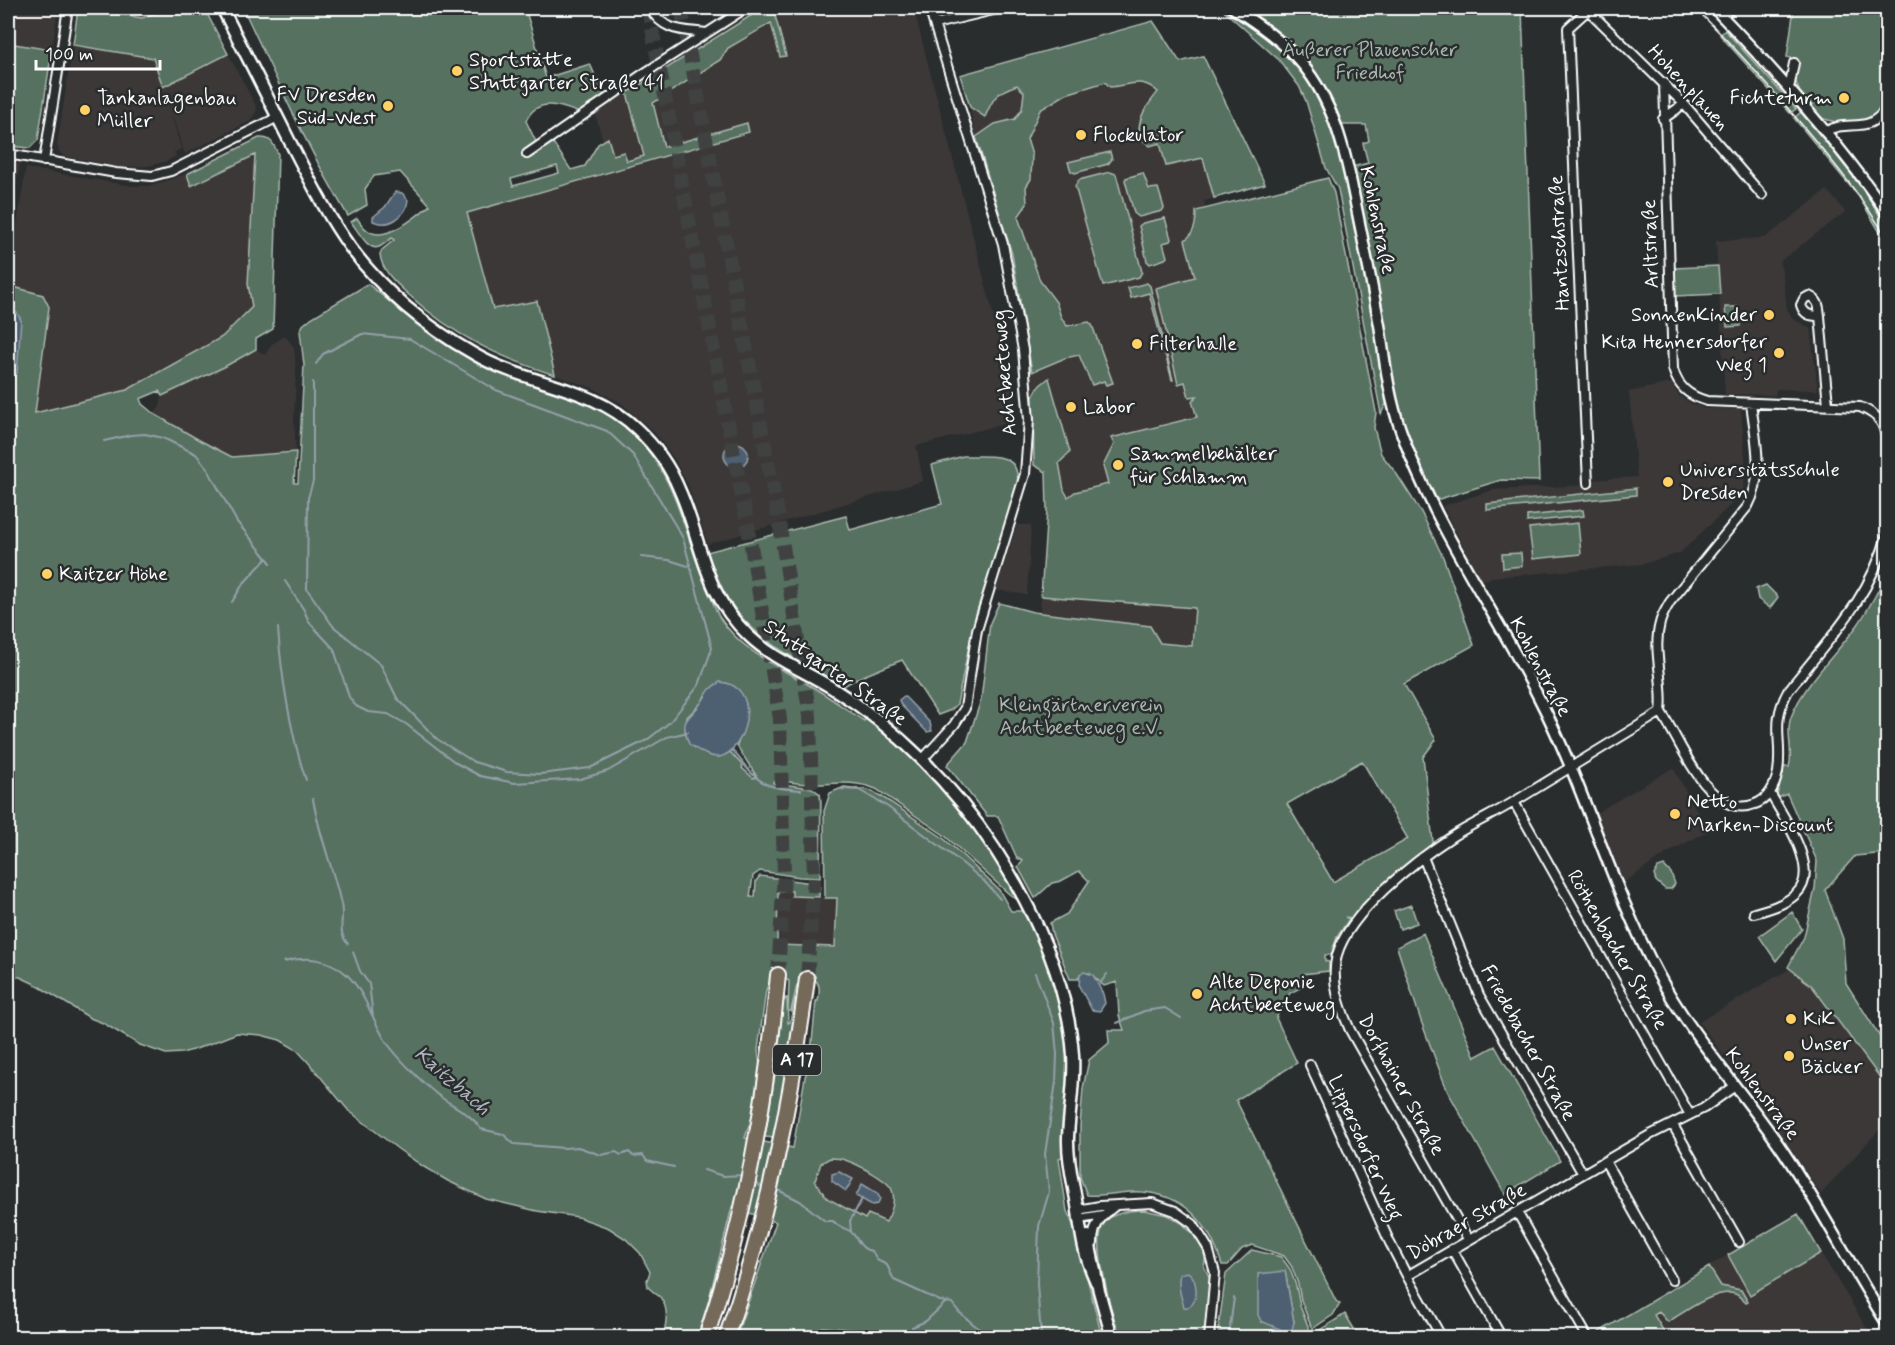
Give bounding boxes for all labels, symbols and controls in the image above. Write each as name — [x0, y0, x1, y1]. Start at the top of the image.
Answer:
scale bar — [36, 33, 160, 71]
park label: Äußerer Plauenscher Friedhof — [1282, 37, 1458, 87]
street label: Hohenplauen — [1641, 39, 1735, 137]
text: 100 m — [45, 43, 93, 67]
place label: Sportstätte Stuttgarter Straße 41 — [469, 47, 664, 97]
marker: Sportstätte Stuttgarter Straße 41 — [450, 64, 464, 78]
place label: FV Dresden Süd-West — [277, 82, 376, 132]
place label: Tankanlagenbau Müller — [97, 85, 237, 135]
place label: Fichteturm — [1730, 85, 1832, 112]
marker: Fichteturm — [1837, 91, 1851, 105]
marker: FV Dresden Süd-West — [381, 99, 395, 113]
marker: Tankanlagenbau Müller — [78, 103, 92, 117]
place label: Flockulator — [1093, 122, 1184, 149]
marker: Flockulator — [1074, 128, 1088, 142]
street label: Kohlenstraße — [1352, 164, 1402, 277]
street label: Hantzschstraße — [1543, 174, 1577, 311]
street label: Arltstraße — [1636, 199, 1666, 289]
place label: SonnenKinder — [1631, 302, 1758, 329]
marker: SonnenKinder — [1762, 308, 1776, 322]
street label: Achtbeeteweg — [986, 309, 1025, 437]
place label: Kita Hennersdorfer Weg 1 — [1601, 329, 1768, 381]
place label: Filterhalle — [1149, 331, 1237, 358]
marker: Filterhalle — [1130, 337, 1144, 351]
marker: Kita Hennersdorfer Weg 1 — [1772, 346, 1786, 360]
place label: Labor — [1083, 394, 1136, 421]
marker: Labor — [1064, 400, 1078, 414]
place label: Sammelbehälter für Schlamm — [1130, 441, 1277, 491]
place label: Universitätsschule Dresden — [1680, 457, 1840, 507]
marker: Sammelbehälter für Schlamm — [1111, 458, 1125, 472]
marker: Universitätsschule Dresden — [1661, 475, 1675, 489]
place label: Kaitzer Höhe — [59, 561, 168, 588]
marker: Kaitzer Höhe — [40, 567, 54, 581]
street label: Kohlenstraße — [1502, 612, 1578, 722]
street label: Stuttgarter Straße — [758, 613, 912, 733]
park label: Kleingärtnerverein Achtbeeteweg e.V. — [999, 692, 1163, 743]
place label: Netto Marken-Discount — [1687, 789, 1833, 839]
marker: Netto Marken-Discount — [1668, 807, 1682, 821]
street label: Röthenbacher Straße — [1560, 865, 1674, 1035]
street label: Friedebacher Straße — [1474, 960, 1582, 1126]
place label: Alte Deponie Achtbeeteweg — [1209, 969, 1335, 1020]
marker: Alte Deponie Achtbeeteweg — [1190, 987, 1204, 1001]
place label: KiK — [1803, 1006, 1836, 1033]
street label: Dorfhainer Straße — [1351, 1010, 1451, 1161]
marker: KiK — [1784, 1012, 1798, 1026]
place label: Unser Bäcker — [1801, 1031, 1863, 1081]
water label: Kaitzbach — [408, 1040, 496, 1122]
street label: Kohlenstraße — [1718, 1042, 1806, 1146]
road number: A 17 — [773, 1045, 821, 1075]
marker: Unser Bäcker — [1782, 1049, 1796, 1063]
street label: Lippersdorfer Weg — [1319, 1071, 1409, 1226]
street label: Döbraer Straße — [1402, 1177, 1532, 1267]

